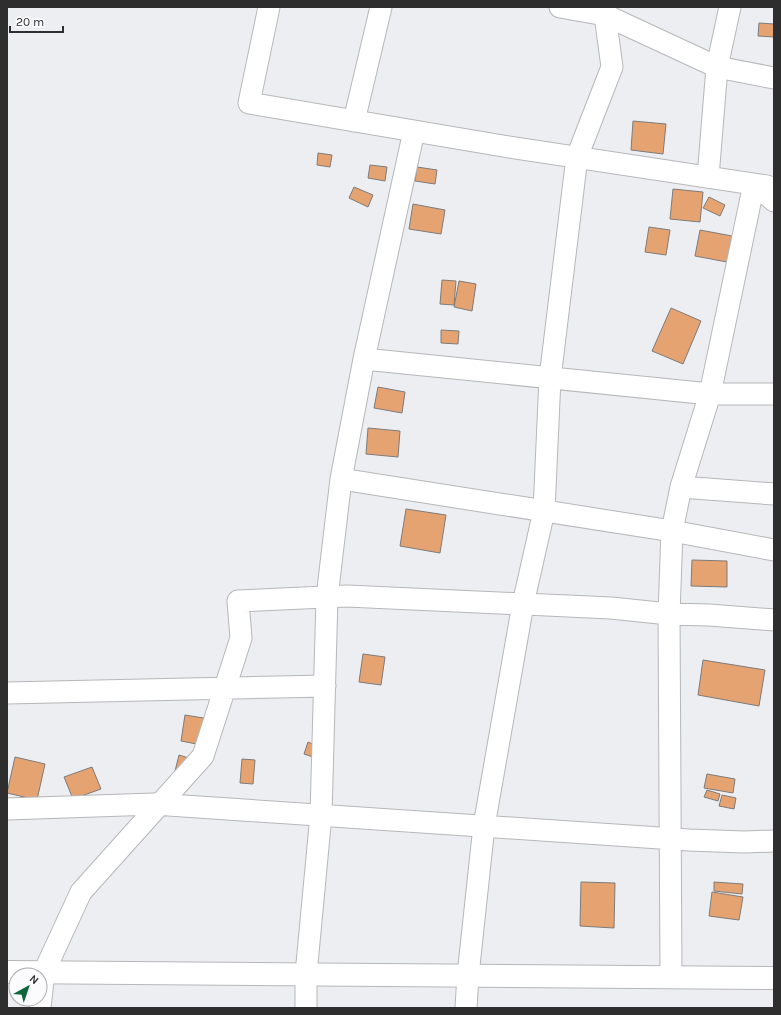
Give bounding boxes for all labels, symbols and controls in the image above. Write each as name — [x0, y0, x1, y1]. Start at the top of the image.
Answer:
scale bar — [10, 8, 63, 34]
text: 20 m — [16, 15, 44, 29]
north arrow — [8, 967, 48, 1007]
text: N — [27, 972, 41, 987]

